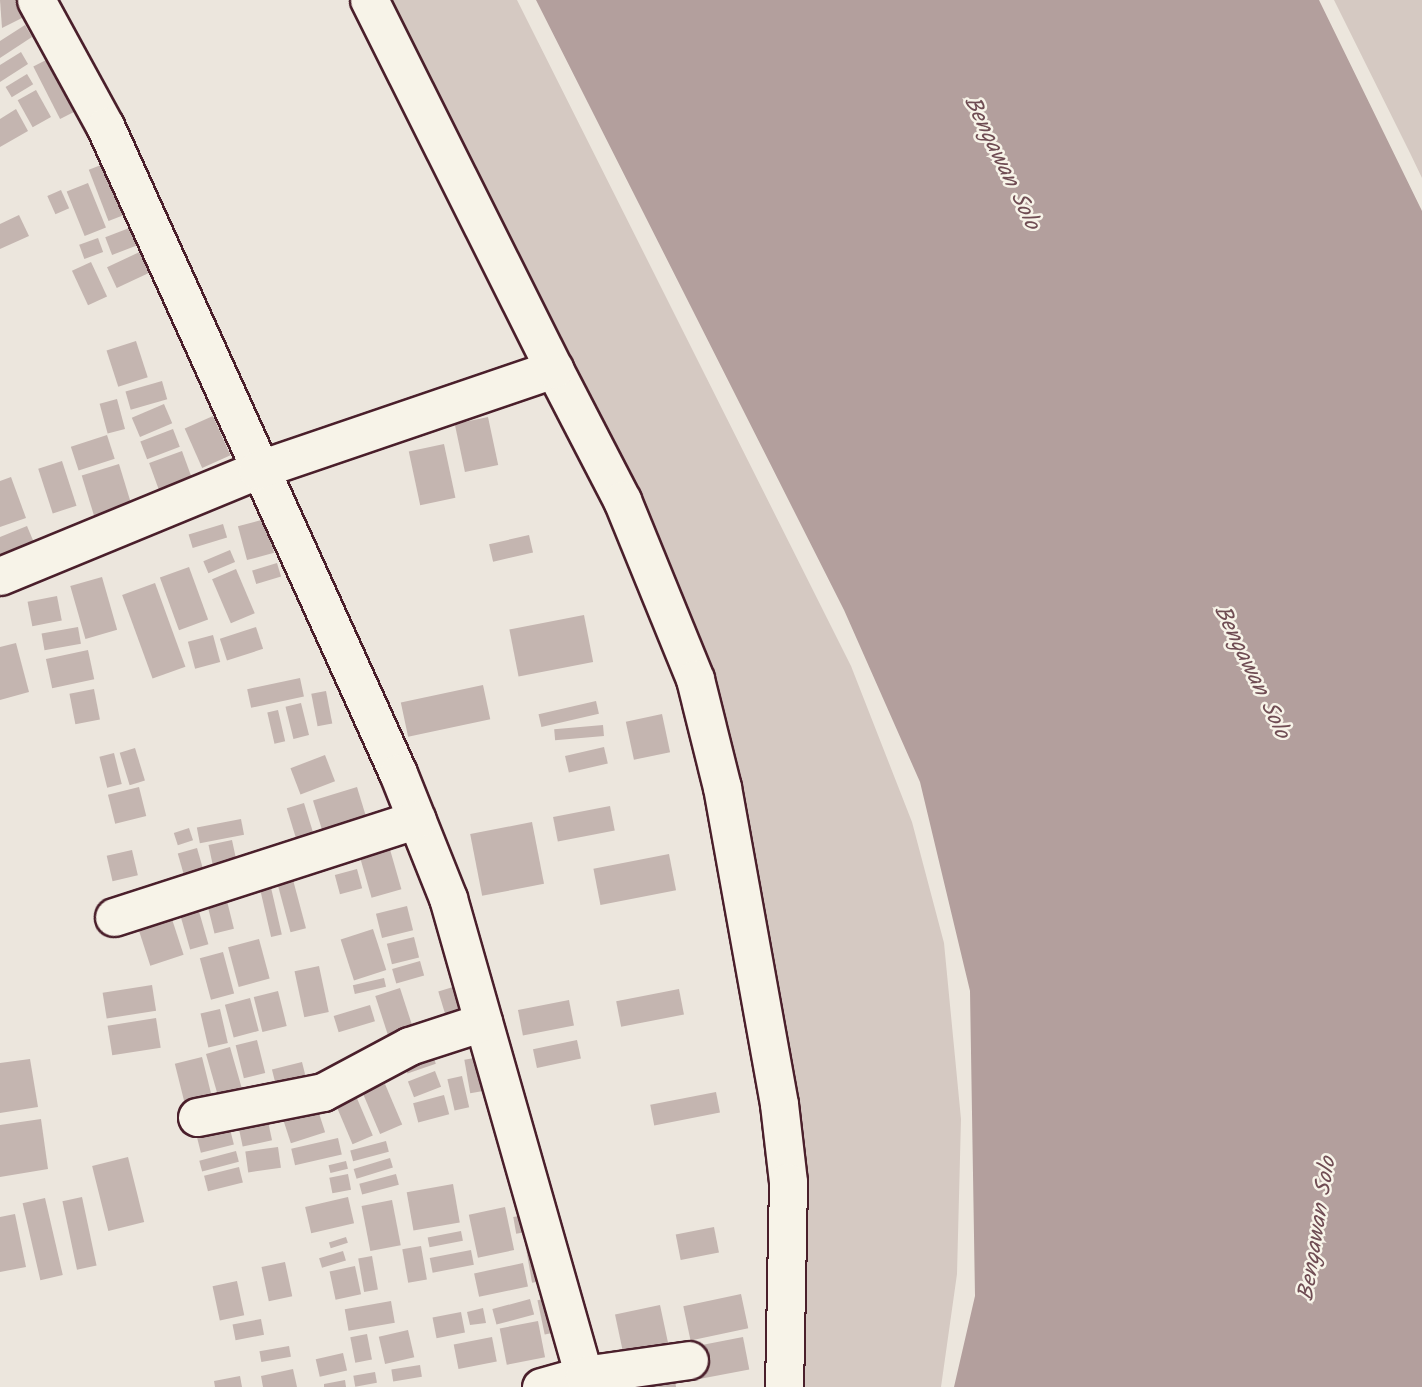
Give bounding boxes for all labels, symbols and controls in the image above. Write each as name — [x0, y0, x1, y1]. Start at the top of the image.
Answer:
water label: Bengawan Solo — [957, 92, 1045, 234]
water label: Bengawan Solo — [1207, 601, 1295, 743]
water label: Bengawan Solo — [1293, 1155, 1343, 1303]

